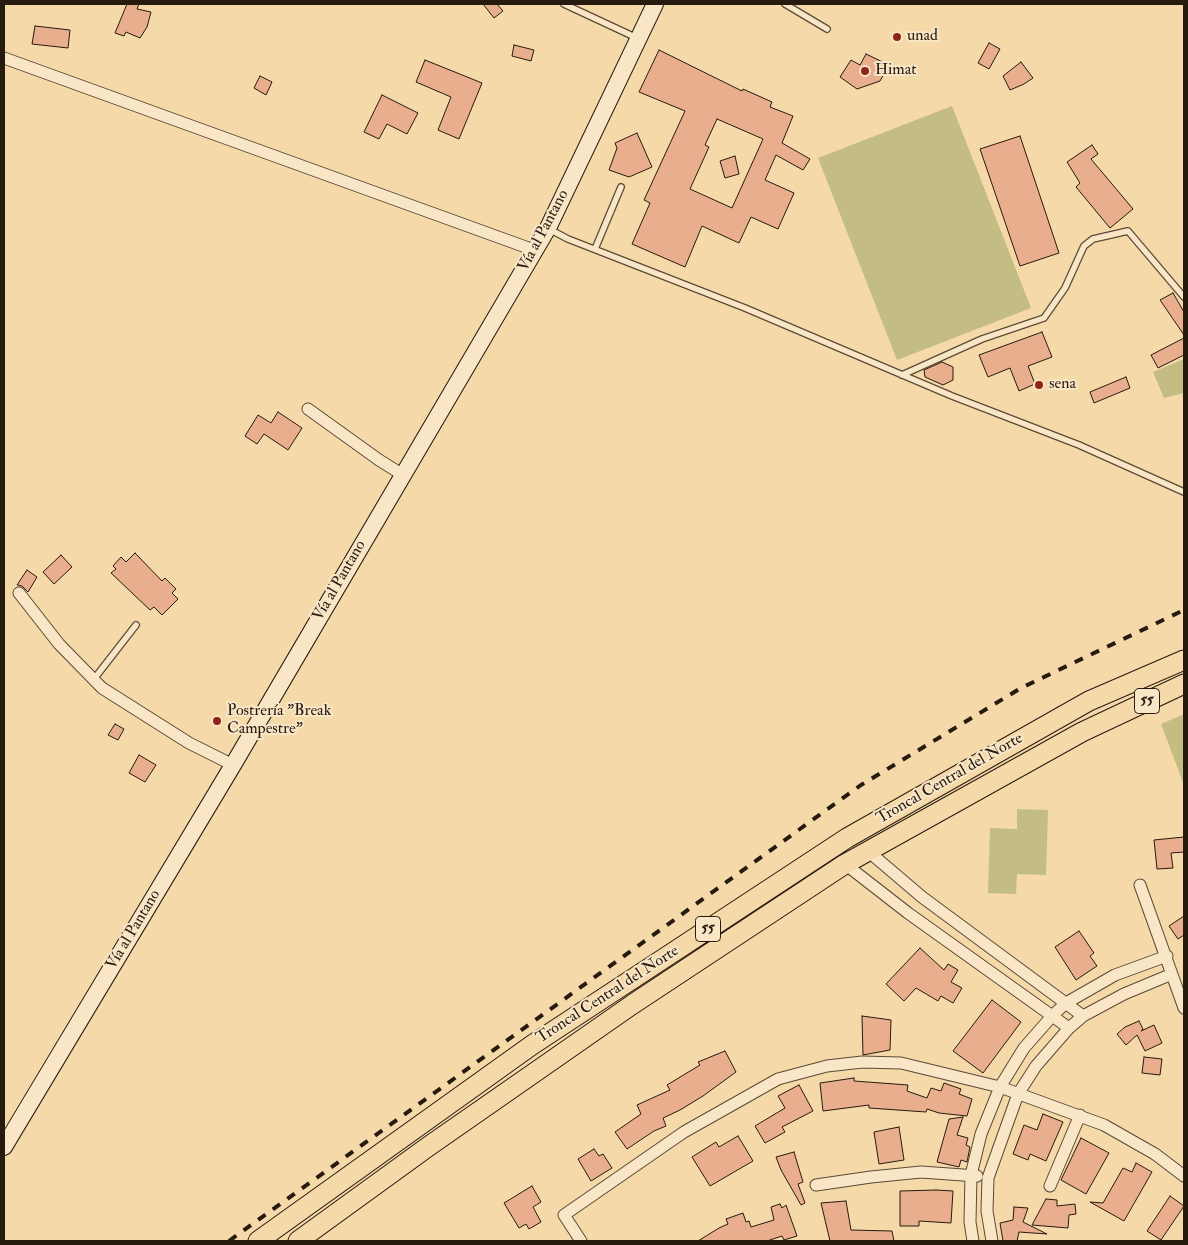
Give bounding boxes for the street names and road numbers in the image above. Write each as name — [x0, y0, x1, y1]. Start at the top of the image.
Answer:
street label: Vía al Pantano — [514, 187, 574, 275]
street label: Vía al Pantano — [309, 537, 371, 625]
road number: 55 — [1134, 688, 1160, 714]
street label: Troncal Central del Norte — [873, 729, 1027, 829]
street label: Vía al Pantano — [103, 887, 165, 973]
road number: 55 — [696, 916, 720, 942]
street label: Troncal Central del Norte — [533, 942, 683, 1048]

